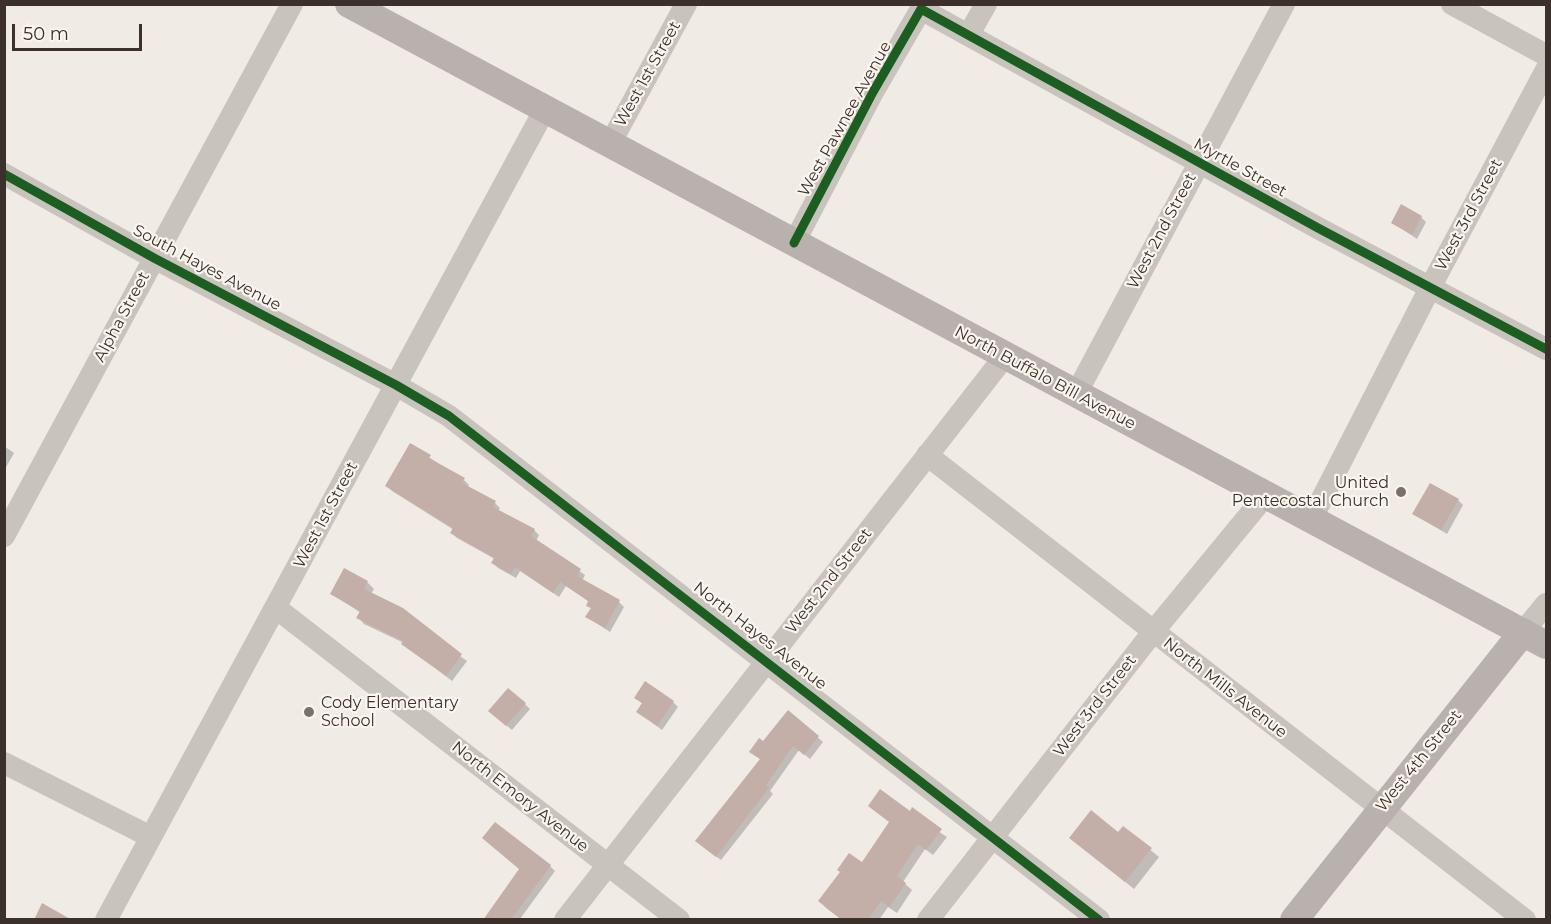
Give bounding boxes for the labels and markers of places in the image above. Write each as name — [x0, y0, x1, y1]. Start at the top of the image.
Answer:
place label: United Pentecostal Church — [1232, 473, 1389, 511]
marker: United Pentecostal Church — [1394, 485, 1408, 499]
place label: Cody Elementary School — [321, 693, 458, 731]
marker: Cody Elementary School — [302, 705, 316, 719]

